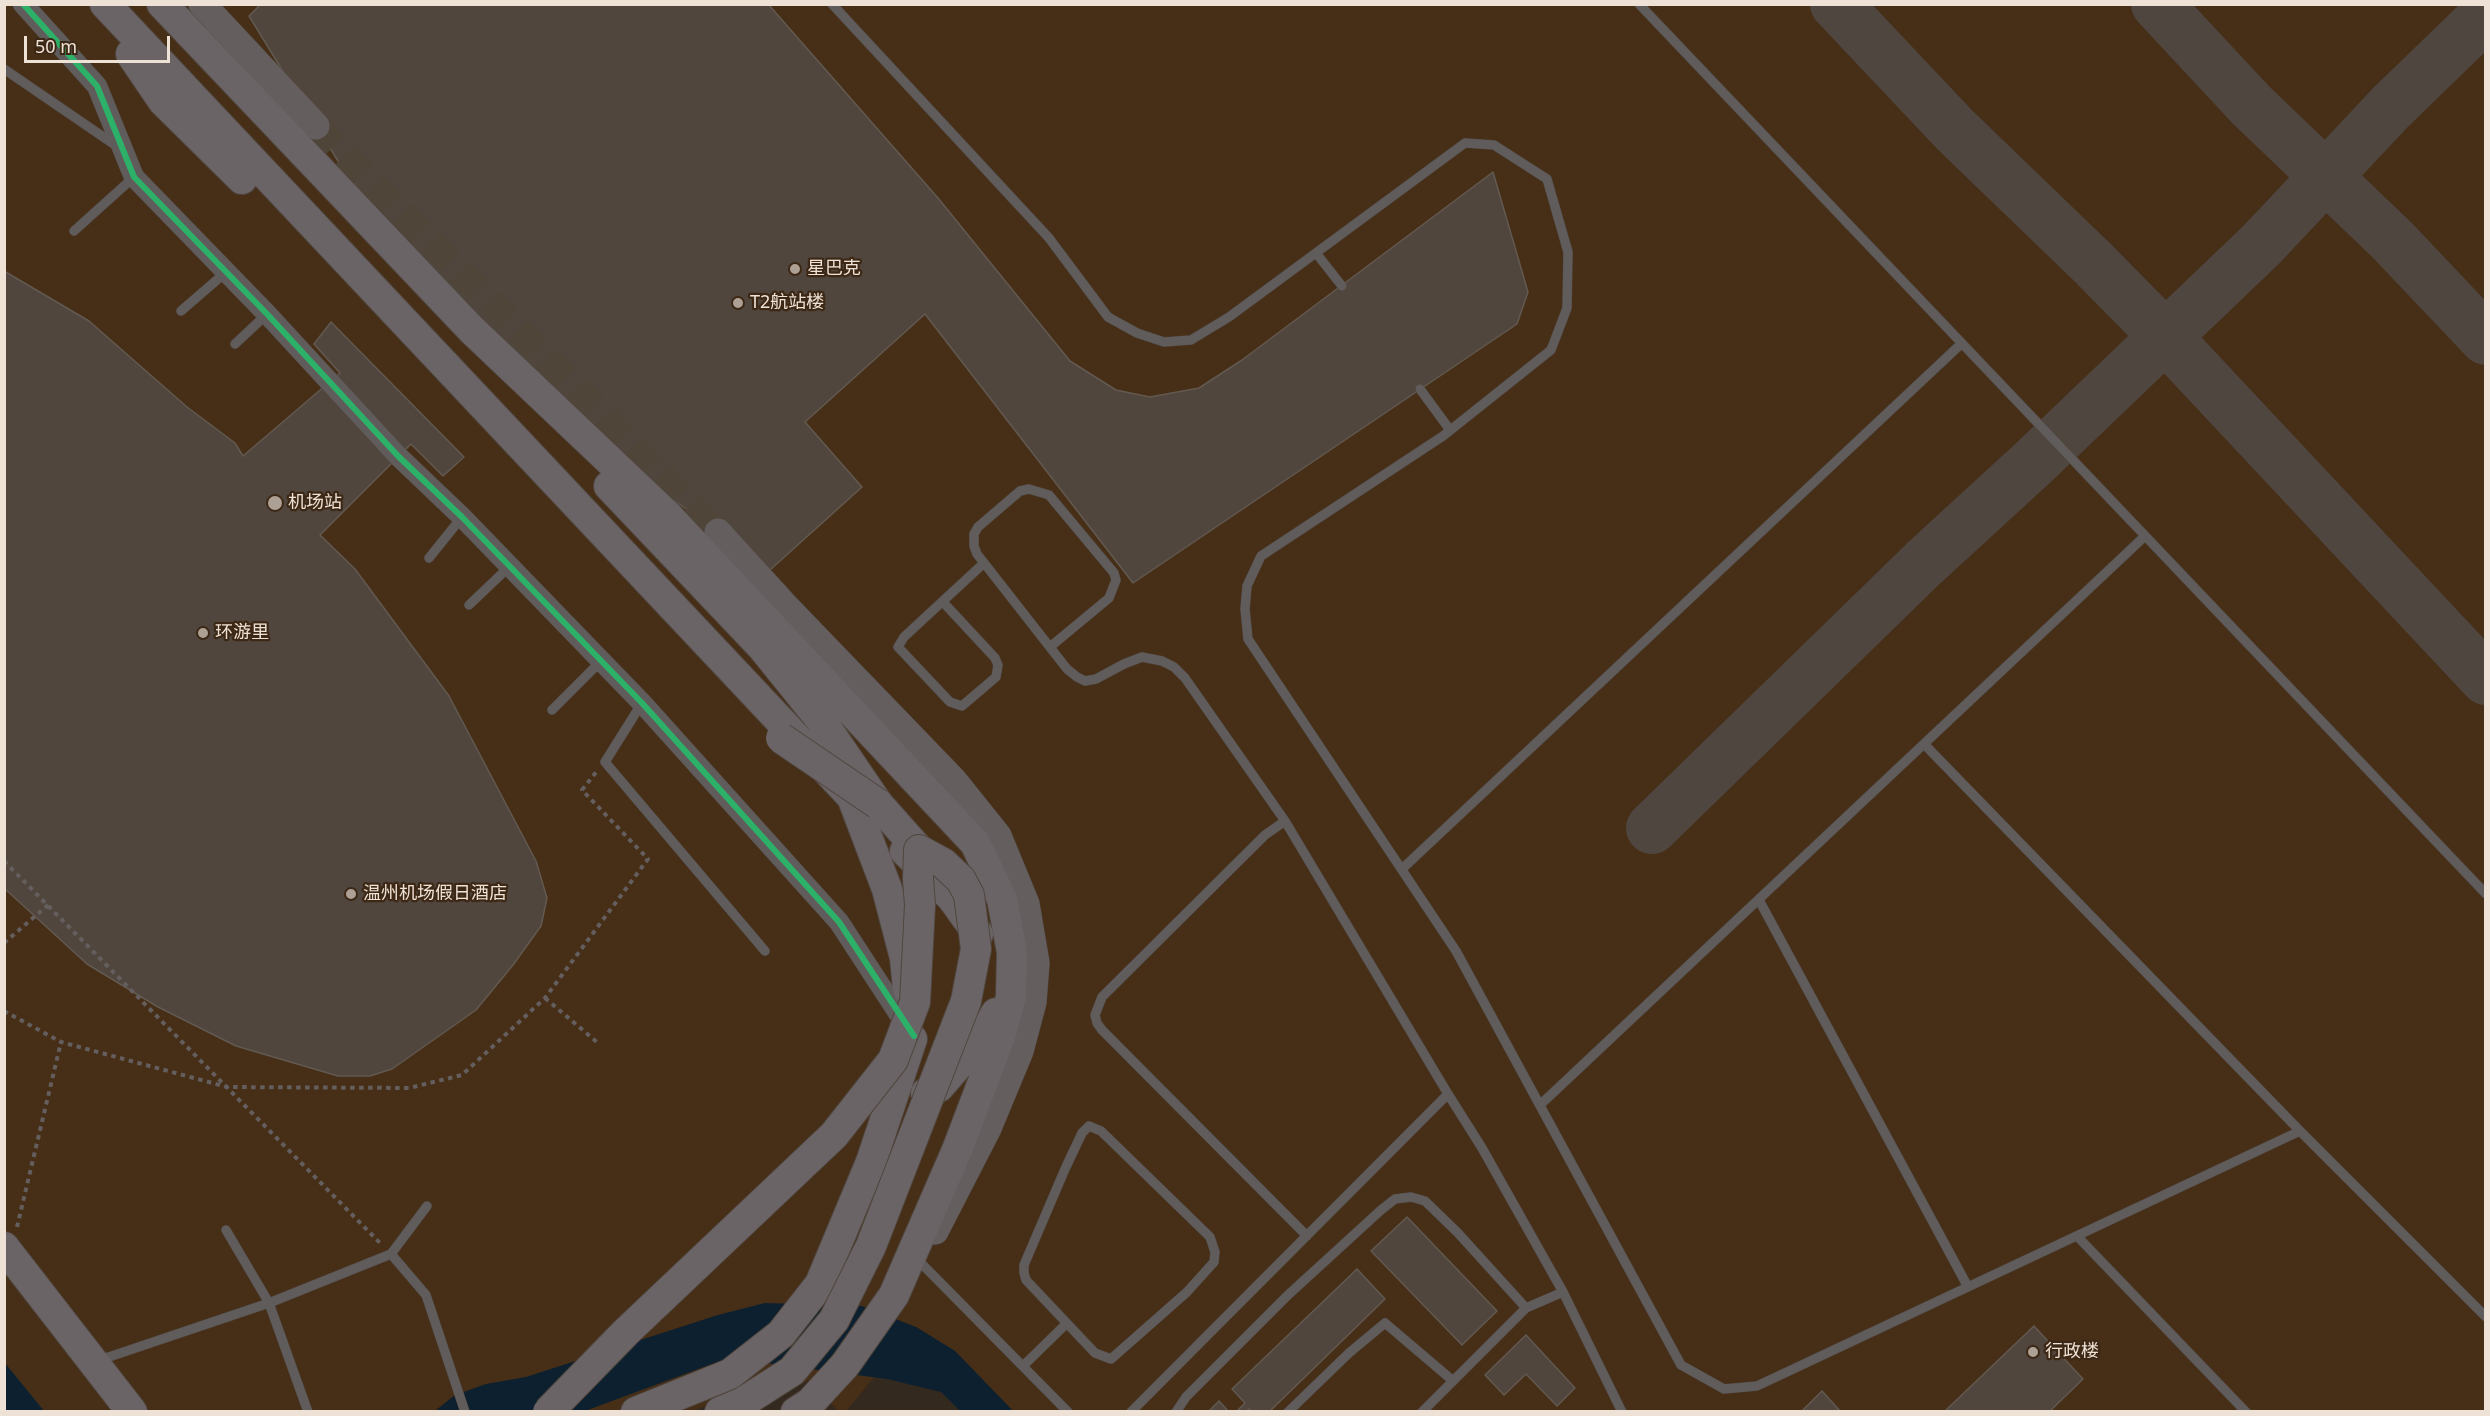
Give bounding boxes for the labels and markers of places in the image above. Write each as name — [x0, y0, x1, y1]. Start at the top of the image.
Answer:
place label: 星巴克 — [807, 258, 861, 280]
marker: 星巴克 — [788, 262, 802, 276]
place label: T2航站楼 — [750, 292, 824, 314]
marker: T2航站楼 — [731, 296, 745, 310]
place label: 机场站 — [288, 492, 342, 514]
marker: 机场站 — [266, 494, 284, 512]
place label: 环游里 — [215, 622, 269, 644]
marker: 环游里 — [196, 626, 210, 640]
place label: 温州机场假日酒店 — [363, 883, 507, 905]
marker: 温州机场假日酒店 — [344, 887, 358, 901]
place label: 行政楼 — [2045, 1341, 2099, 1363]
marker: 行政楼 — [2026, 1345, 2040, 1359]

